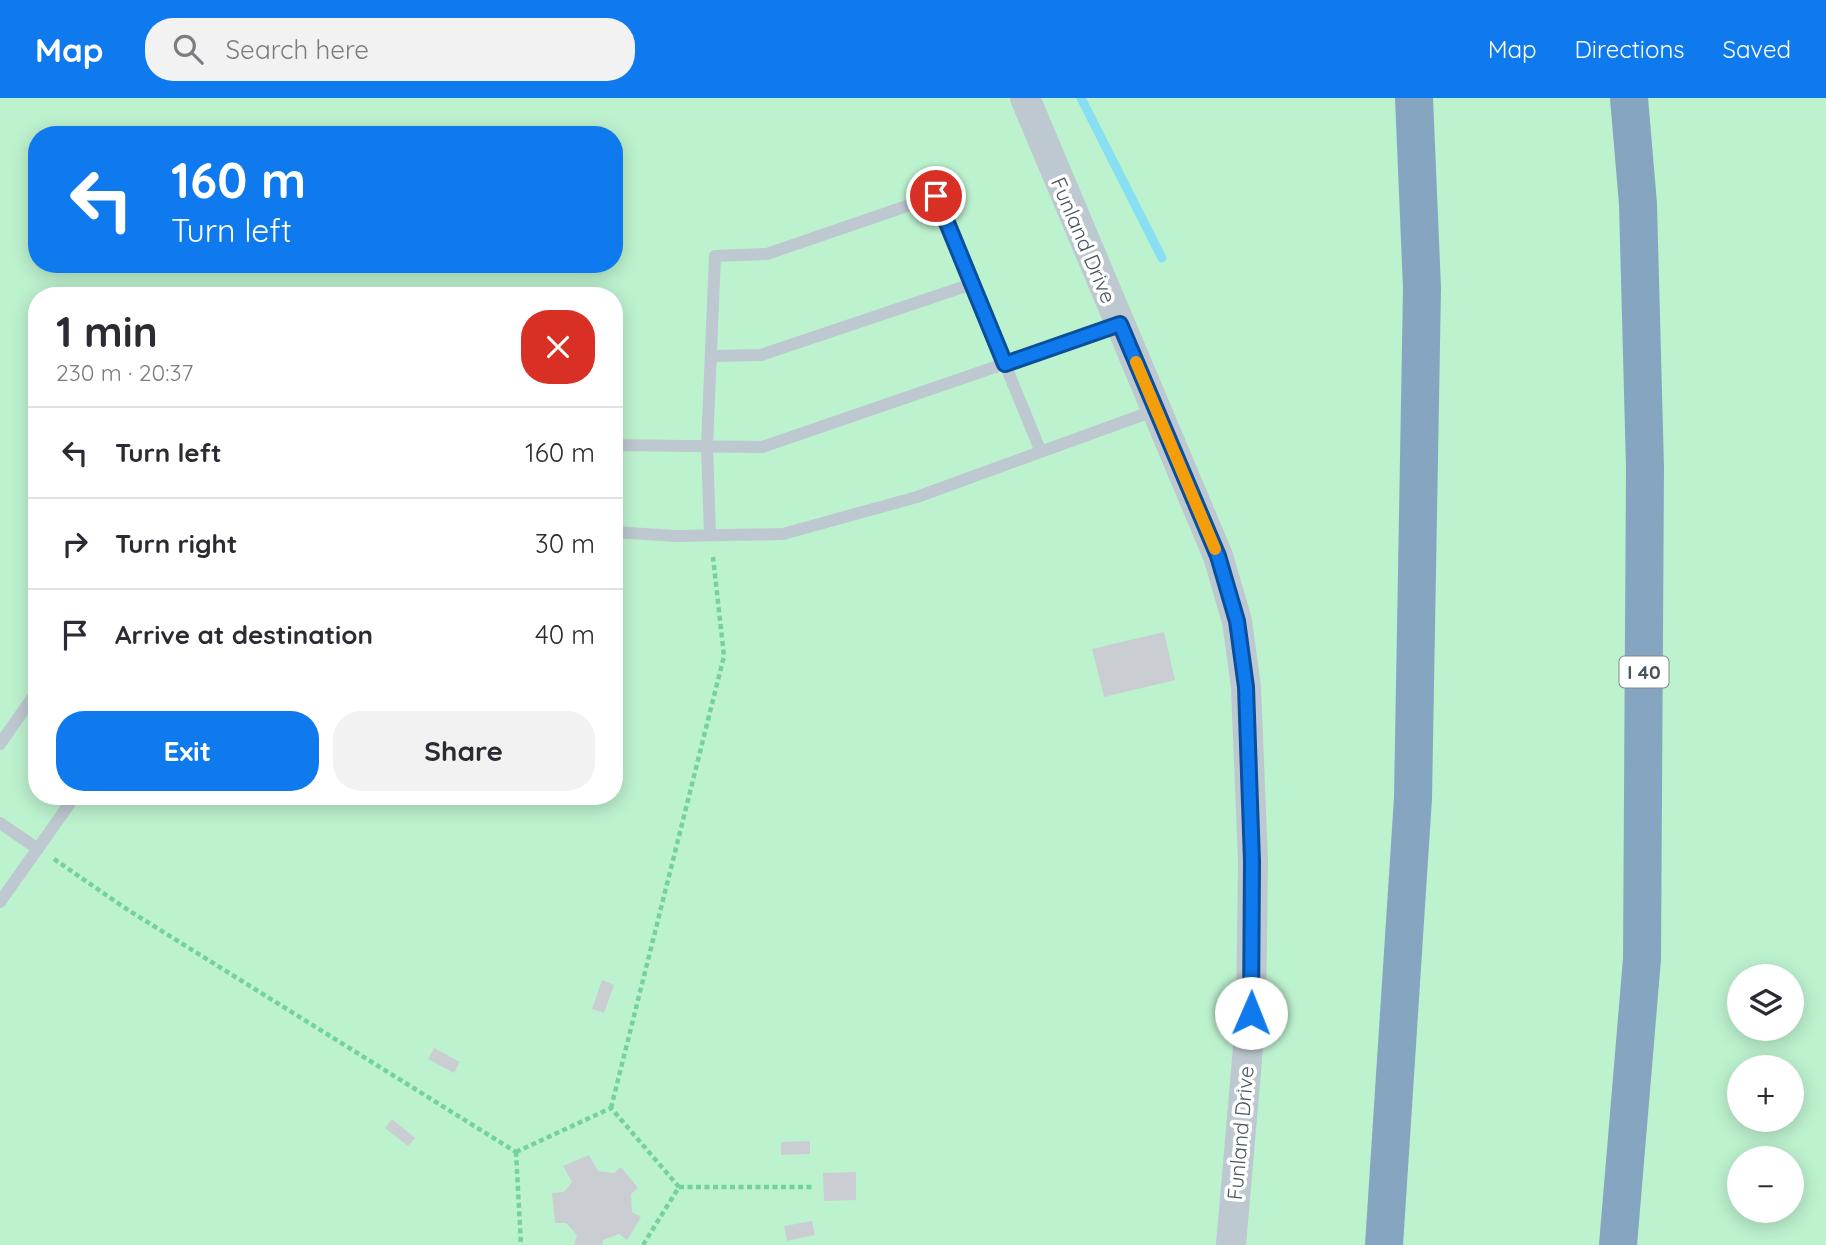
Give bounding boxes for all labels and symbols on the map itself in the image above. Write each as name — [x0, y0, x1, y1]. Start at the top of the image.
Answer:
pin — [906, 166, 966, 226]
street label: Funland Drive — [1046, 173, 1122, 307]
road number: I 40 — [1620, 656, 1668, 688]
position arrow — [1214, 976, 1288, 1050]
street label: Funland Drive — [1221, 1065, 1259, 1201]

